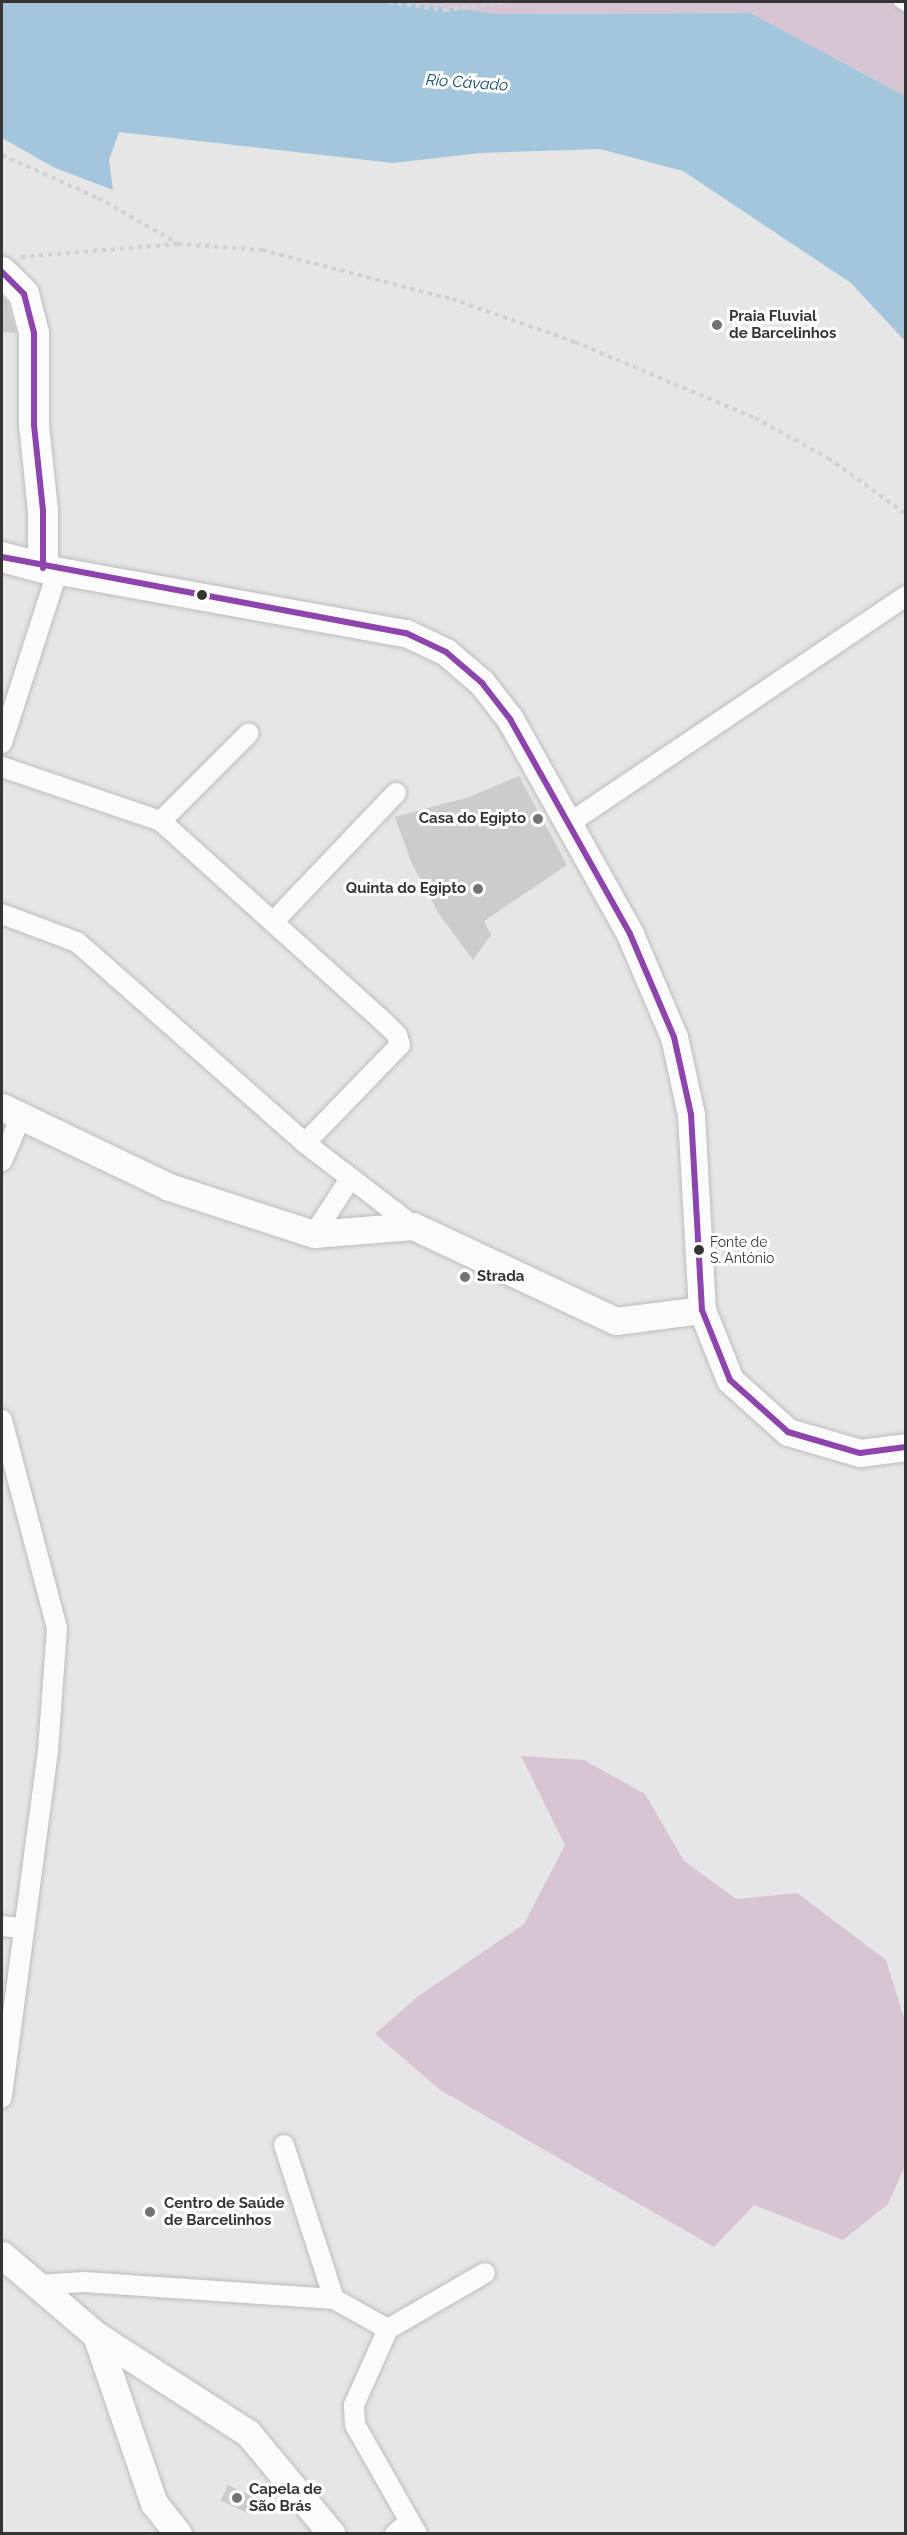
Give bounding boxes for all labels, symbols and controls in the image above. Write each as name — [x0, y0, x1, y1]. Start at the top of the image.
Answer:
water label: Rio Cávado — [425, 71, 509, 95]
place label: Praia Fluvial de Barcelinhos — [729, 307, 836, 342]
marker: Praia Fluvial de Barcelinhos — [710, 318, 724, 332]
unlabelled marker — [196, 589, 208, 601]
place label: Casa do Egipto — [419, 810, 526, 828]
marker: Casa do Egipto — [531, 812, 545, 826]
place label: Quinta do Egipto — [346, 880, 466, 898]
marker: Quinta do Egipto — [471, 882, 485, 896]
place label: Fonte de S. António — [710, 1234, 775, 1266]
marker: Fonte de S. António — [693, 1244, 705, 1256]
place label: Strada — [477, 1268, 524, 1286]
marker: Strada — [458, 1270, 472, 1284]
place label: Centro de Saúde de Barcelinhos — [164, 2194, 284, 2229]
marker: Centro de Saúde de Barcelinhos — [141, 2203, 159, 2221]
place label: Capela de São Brás — [249, 2480, 322, 2515]
marker: Capela de São Brás — [230, 2491, 244, 2505]

